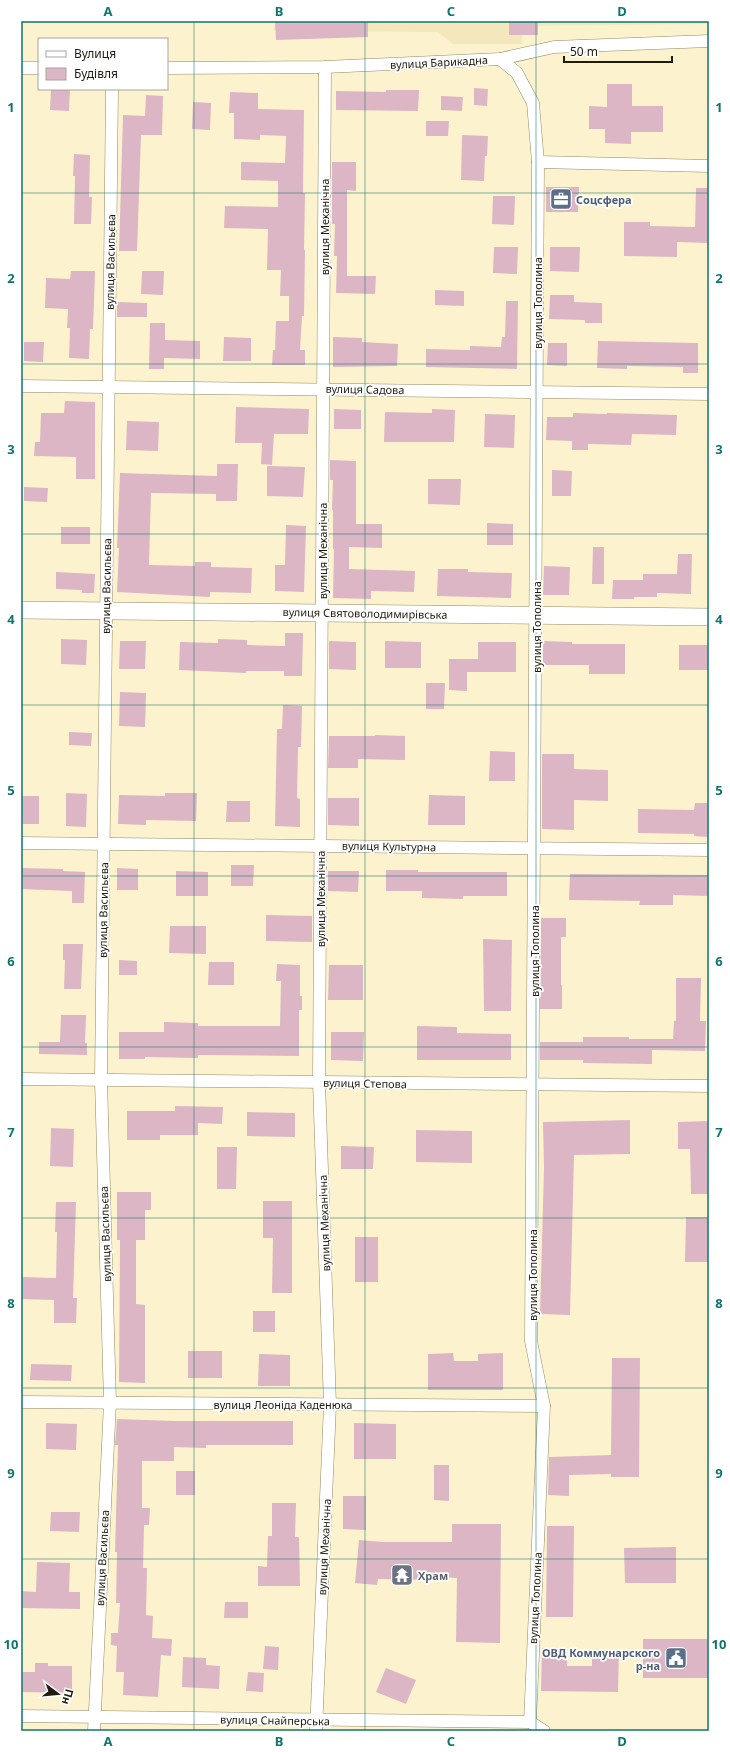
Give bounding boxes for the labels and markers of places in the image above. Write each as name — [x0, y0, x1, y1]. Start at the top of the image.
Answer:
office icon: Соцсфера — [548, 186, 574, 212]
place label: Соцсфера — [576, 192, 632, 207]
temple icon: Храм — [389, 1562, 415, 1588]
place label: Храм — [418, 1568, 448, 1583]
place label: ОВД Коммунарского р-на — [542, 1645, 660, 1673]
public building icon: ОВД Коммунарского р-на — [663, 1645, 689, 1671]

